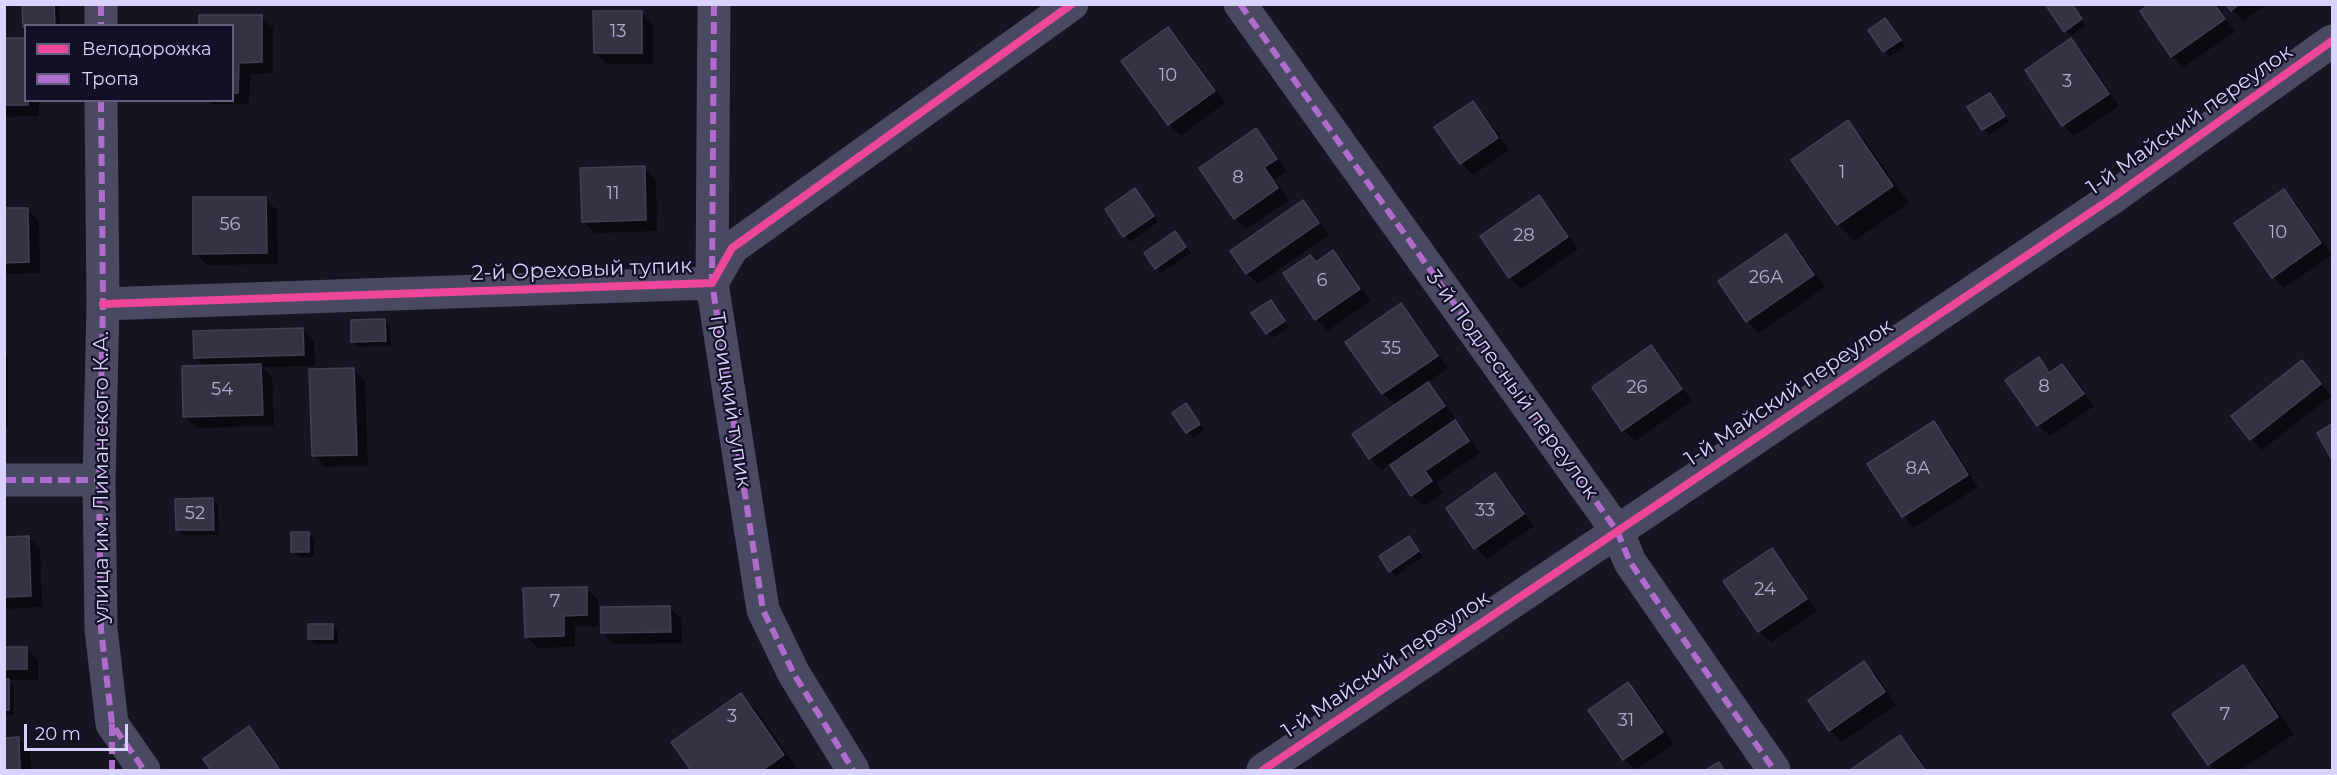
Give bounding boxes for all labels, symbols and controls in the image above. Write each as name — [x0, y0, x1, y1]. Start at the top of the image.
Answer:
house number: 13 — [610, 21, 626, 43]
legend — [24, 24, 234, 102]
text: Велодорожка — [82, 38, 211, 60]
street label: 1-й Майский переулок — [2082, 39, 2298, 201]
house number: 10 — [1159, 65, 1177, 87]
text: Тропа — [82, 68, 139, 90]
house number: 3 — [2062, 71, 2072, 93]
house number: 1 — [1839, 162, 1845, 184]
house number: 8 — [1232, 167, 1244, 189]
house number: 11 — [607, 183, 619, 205]
house number: 56 — [219, 214, 241, 236]
house number: 10 — [2269, 222, 2287, 244]
house number: 28 — [1513, 225, 1535, 247]
street label: 2-й Ореховый тупик — [471, 254, 693, 286]
street label: 3-й Подлесный переулок — [1420, 265, 1604, 505]
house number: 26А — [1749, 267, 1783, 289]
house number: 6 — [1317, 270, 1327, 292]
street label: Троицкий тупик — [704, 310, 756, 490]
street label: 1-й Майский переулок — [1680, 314, 1898, 472]
street label: улица им. Лиманского К.А. — [89, 331, 115, 623]
house number: 35 — [1381, 338, 1401, 360]
house number: 8 — [2038, 376, 2050, 398]
house number: 26 — [1626, 377, 1648, 399]
house number: 54 — [211, 379, 233, 401]
house number: 8А — [1906, 458, 1930, 480]
house number: 33 — [1475, 500, 1495, 522]
house number: 52 — [185, 503, 205, 525]
house number: 24 — [1754, 579, 1776, 601]
street label: 1-й Майский переулок — [1277, 586, 1495, 744]
house number: 7 — [550, 591, 560, 613]
house number: 7 — [2220, 704, 2230, 726]
house number: 3 — [727, 706, 737, 728]
house number: 31 — [1618, 710, 1634, 732]
scale bar — [27, 712, 130, 750]
text: 20 m — [35, 723, 81, 745]

